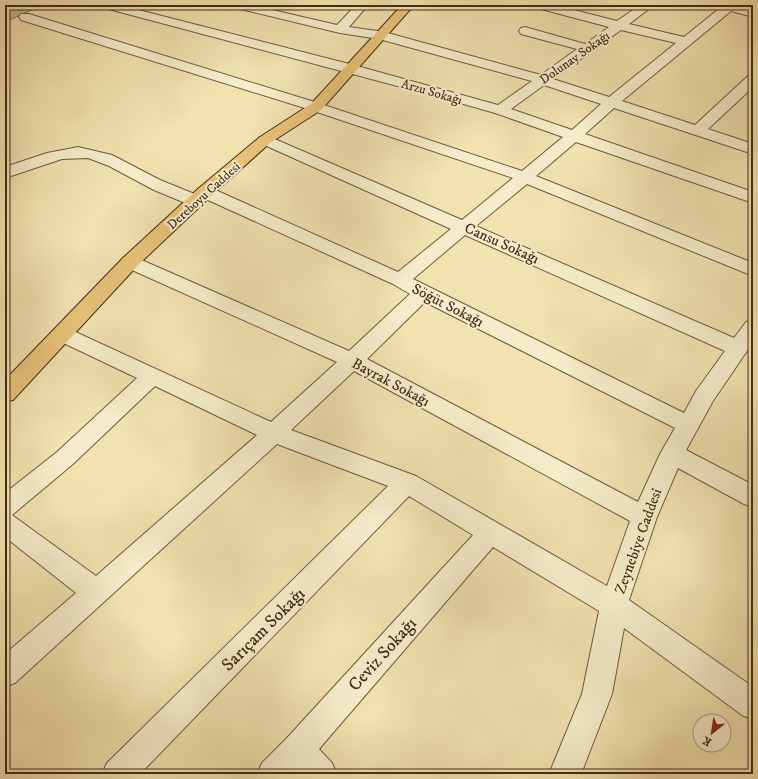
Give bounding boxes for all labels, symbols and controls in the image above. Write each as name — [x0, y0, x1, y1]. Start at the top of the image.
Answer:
street label: Dolunay Sokağı — [536, 28, 613, 88]
street label: Arzu Sokağı — [399, 76, 464, 108]
street label: Dereboyu Caddesi — [164, 159, 244, 233]
street label: Cansu Sokağı — [462, 219, 542, 268]
street label: Söğüt Sokağı — [409, 279, 487, 332]
street label: Bayrak Sokağı — [349, 354, 433, 411]
street label: Zeynebiye Caddesi — [611, 486, 666, 596]
street label: Sarıçam Sokağı — [217, 583, 310, 676]
street label: Ceviz Sokağı — [344, 613, 422, 696]
north arrow — [692, 713, 732, 753]
text: K — [700, 733, 714, 749]

